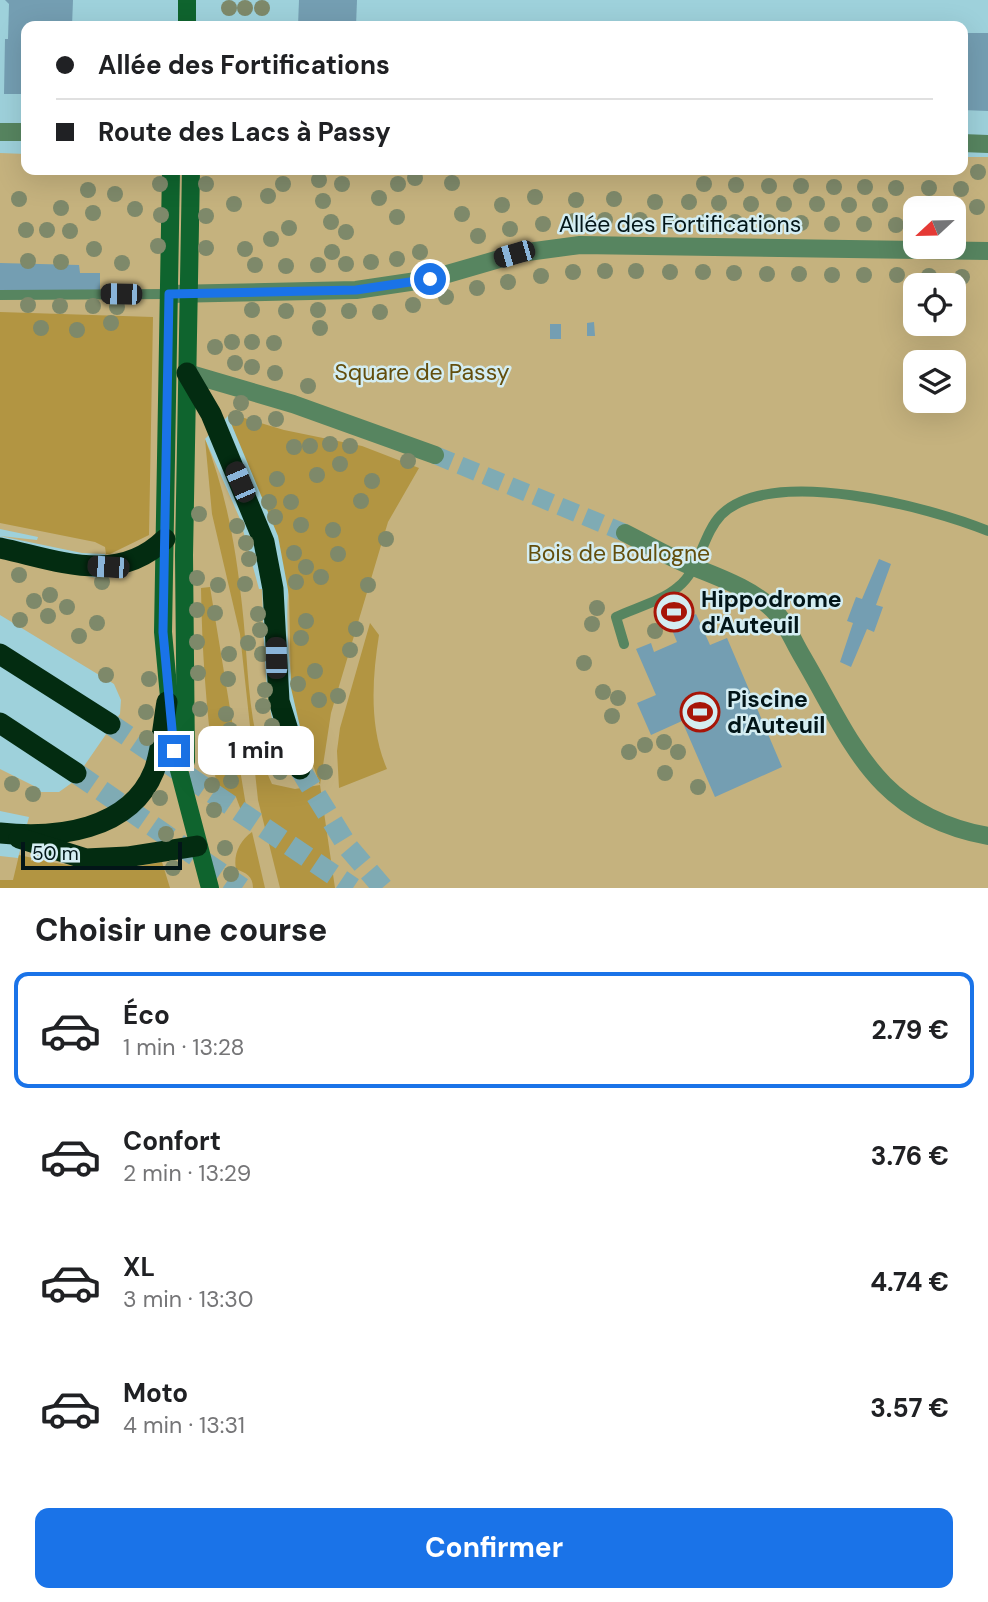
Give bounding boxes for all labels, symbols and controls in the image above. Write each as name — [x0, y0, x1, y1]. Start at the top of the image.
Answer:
text: Allée des Fortifications — [98, 48, 390, 82]
text: Route des Lacs à Passy — [98, 115, 391, 149]
north arrow — [903, 196, 966, 259]
map controls — [903, 196, 966, 413]
street label: Allée des Fortifications — [559, 209, 801, 239]
car — [491, 238, 538, 270]
route start — [414, 263, 446, 295]
button: locate — [903, 273, 966, 336]
car — [100, 283, 143, 305]
button: layers — [903, 350, 966, 413]
park label: Square de Passy — [334, 357, 510, 387]
car — [223, 459, 258, 505]
park label: Bois de Boulogne — [528, 538, 710, 568]
car — [87, 555, 130, 579]
place label: Hippodrome d'Auteuil — [701, 584, 842, 640]
sports icon: Hippodrome d'Auteuil — [653, 591, 695, 633]
car — [266, 637, 287, 679]
place label: Piscine d'Auteuil — [727, 684, 825, 740]
sports icon: Piscine d'Auteuil — [679, 691, 721, 733]
callout: 1 min — [198, 726, 314, 776]
route end — [158, 735, 190, 767]
text: 1 min — [228, 735, 284, 765]
scale bar — [21, 839, 182, 871]
text: 50 m — [32, 841, 79, 866]
text: Choisir une course — [35, 909, 327, 951]
text: Éco — [123, 998, 170, 1032]
icon: car — [39, 999, 102, 1062]
text: 2.79 € — [871, 1013, 949, 1047]
text: 1 min · 13:28 — [123, 1032, 245, 1062]
text: Confort — [123, 1124, 221, 1158]
icon: car — [39, 1125, 102, 1188]
text: 3.76 € — [871, 1139, 949, 1173]
text: 2 min · 13:29 — [123, 1158, 251, 1188]
text: XL — [123, 1250, 155, 1284]
icon: car — [39, 1251, 102, 1314]
text: 4.74 € — [870, 1265, 949, 1299]
text: 3 min · 13:30 — [123, 1284, 253, 1314]
text: Moto — [123, 1376, 188, 1410]
icon: car — [39, 1377, 102, 1440]
text: 3.57 € — [870, 1391, 949, 1425]
text: 4 min · 13:31 — [123, 1410, 245, 1440]
button: Confirmer — [35, 1508, 953, 1588]

